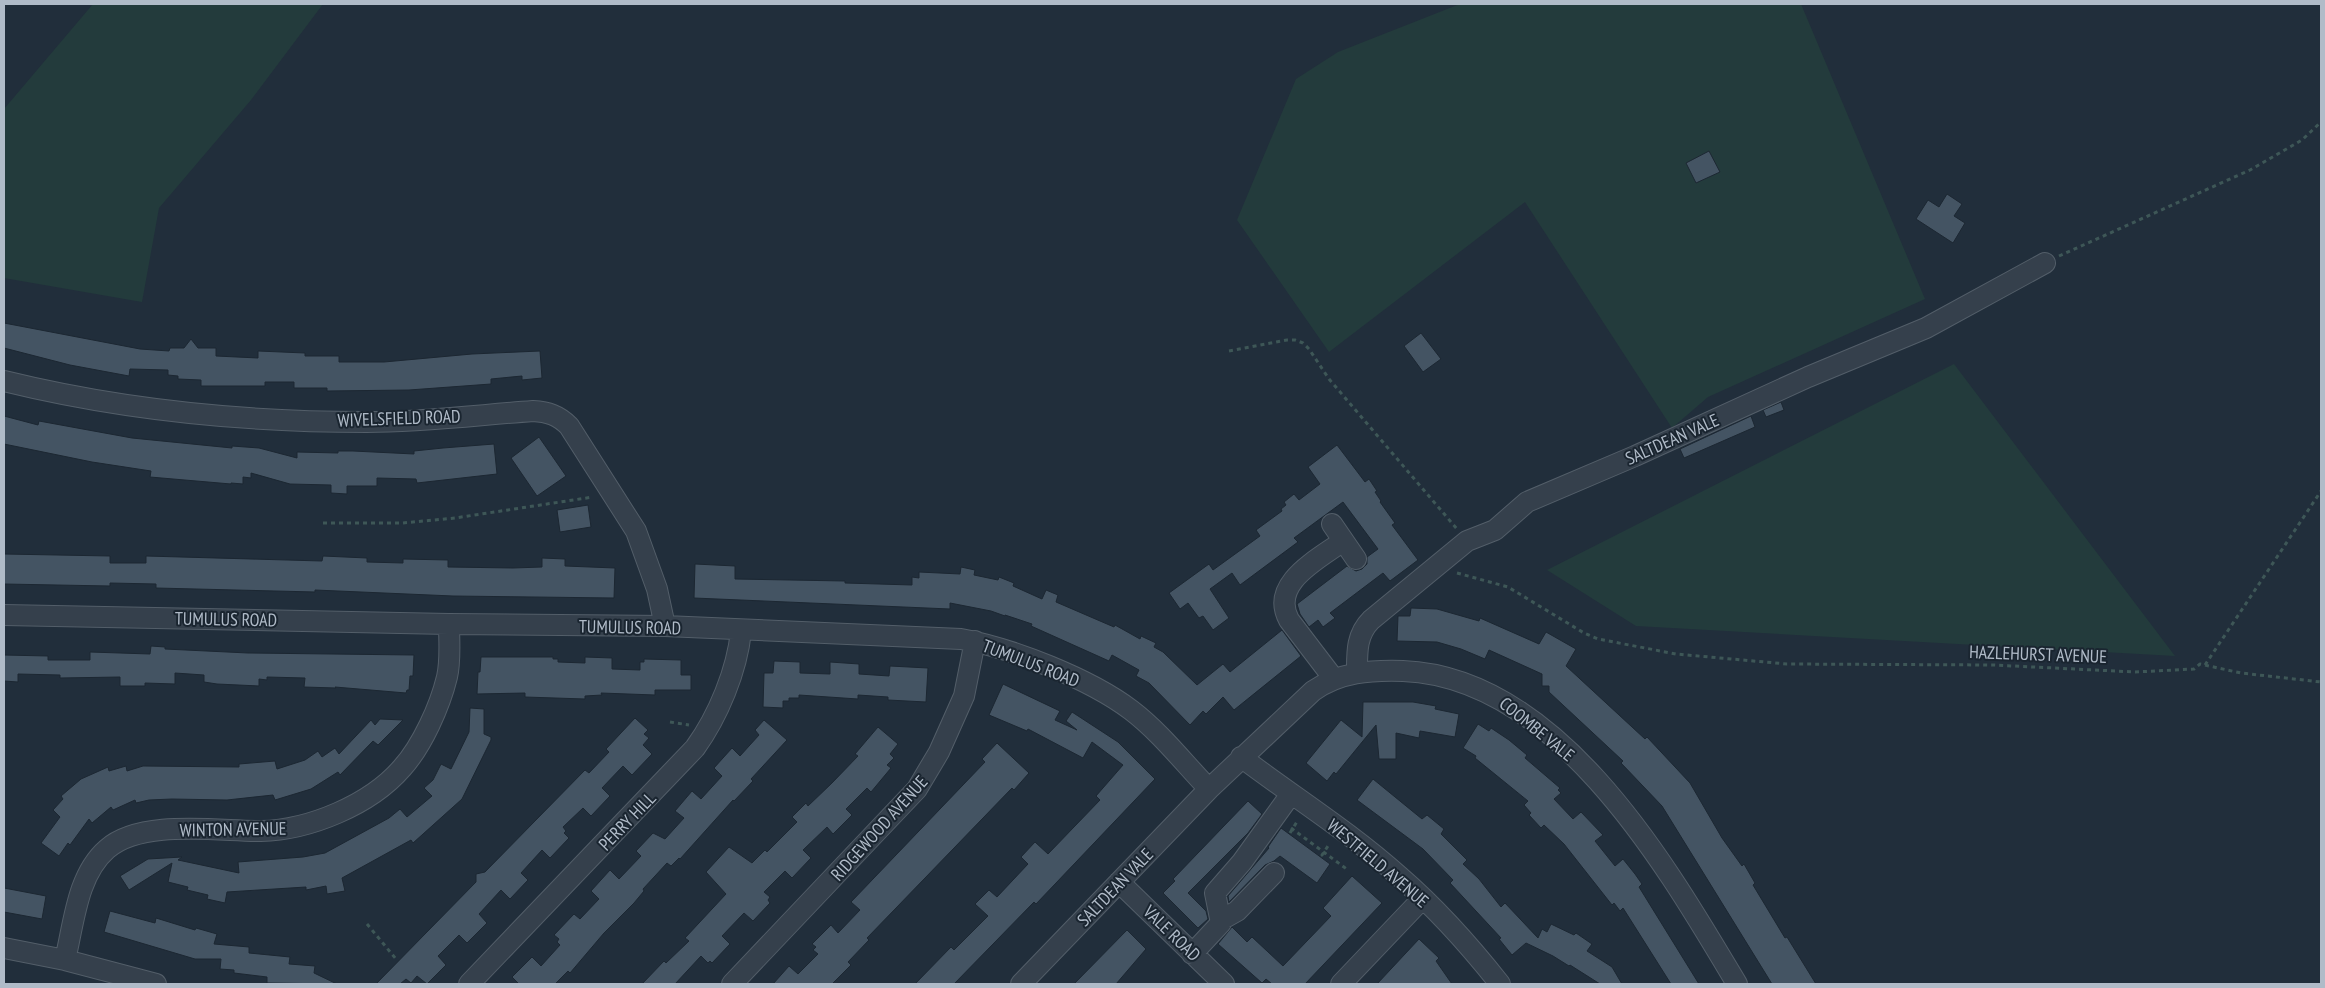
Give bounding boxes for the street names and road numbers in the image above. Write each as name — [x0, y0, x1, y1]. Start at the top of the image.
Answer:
street label: WIVELSFIELD ROAD — [337, 404, 461, 432]
street label: SALTDEAN VALE — [1622, 408, 1722, 470]
street label: TUMULUS ROAD — [175, 607, 277, 631]
street label: TUMULUS ROAD — [579, 615, 681, 639]
street label: TUMULUS ROAD — [979, 634, 1083, 692]
street label: HAZLEHURST AVENUE — [1969, 640, 2107, 668]
street label: COOMBE VALE — [1495, 692, 1579, 766]
street label: RIDGEWOOD AVENUE — [826, 771, 932, 885]
street label: PERRY HILL — [593, 786, 661, 855]
street label: WESTFIELD AVENUE — [1322, 814, 1434, 912]
street label: WINTON AVENUE — [179, 817, 287, 841]
street label: SALTDEAN VALE — [1072, 843, 1158, 931]
street label: VALE ROAD — [1138, 899, 1205, 966]

